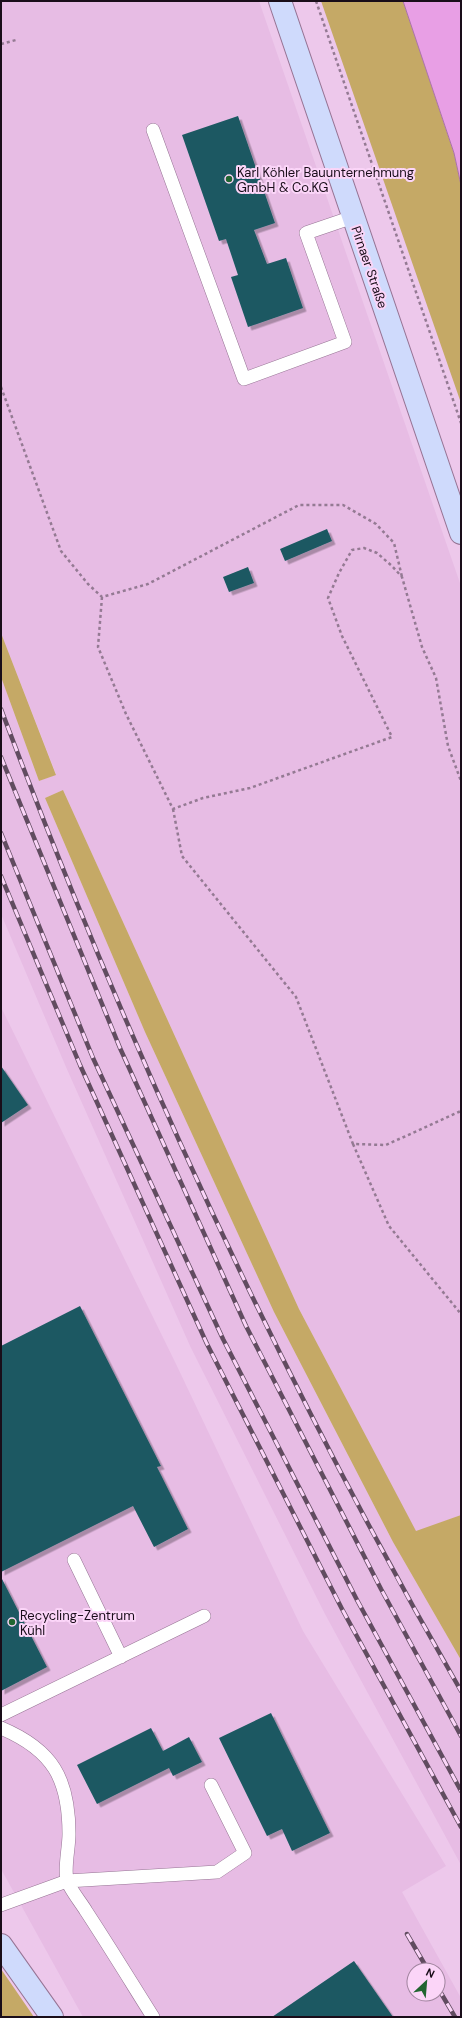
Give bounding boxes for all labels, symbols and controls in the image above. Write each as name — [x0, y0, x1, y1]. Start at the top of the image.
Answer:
place label: Karl Köhler Bauunternehmung GmbH & Co.KG — [237, 164, 414, 196]
marker: Karl Köhler Bauunternehmung GmbH & Co.KG — [224, 174, 234, 184]
street label: Pirnaer Straße — [347, 224, 392, 311]
place label: Recycling-Zentrum Kühl — [20, 1607, 135, 1639]
marker: Recycling-Zentrum Kühl — [7, 1617, 17, 1627]
north arrow — [406, 1962, 446, 2002]
text: N — [424, 1965, 437, 1981]

